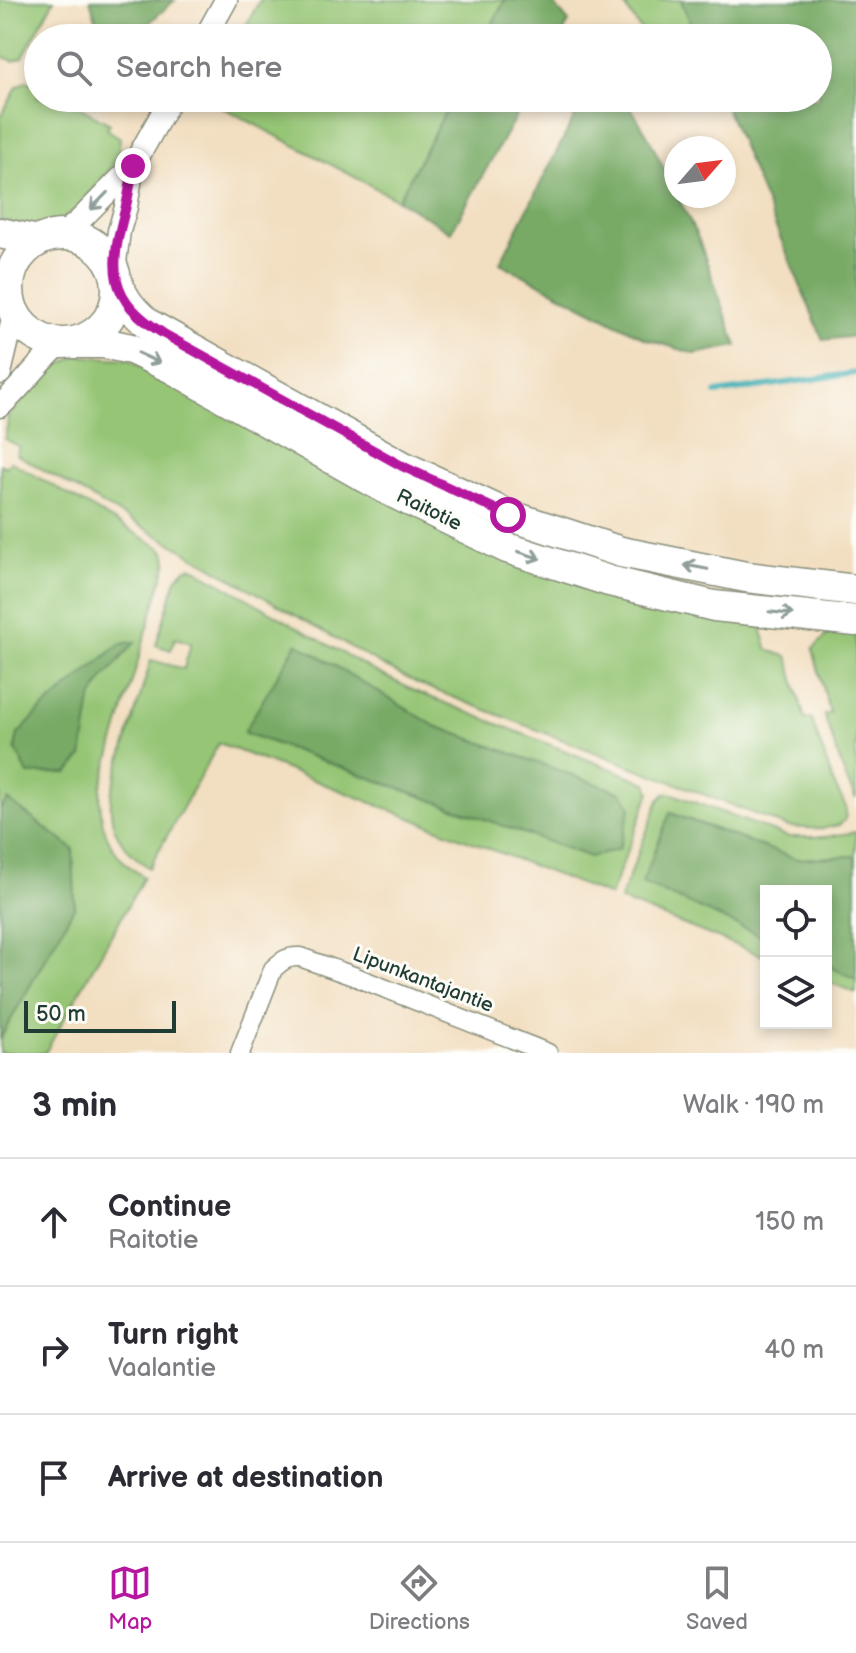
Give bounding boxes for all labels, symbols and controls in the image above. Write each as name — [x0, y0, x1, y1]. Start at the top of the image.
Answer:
search box — [24, 24, 832, 112]
icon: search — [52, 46, 96, 90]
text: Search here — [116, 50, 282, 86]
north arrow — [664, 136, 736, 208]
route end — [115, 148, 151, 184]
one-way arrow — [90, 191, 109, 211]
one-way arrow — [137, 351, 161, 366]
street label: Raitotie — [392, 484, 466, 536]
route start — [490, 497, 526, 533]
one-way arrow — [516, 548, 541, 563]
one-way arrow — [684, 559, 709, 574]
one-way arrow — [767, 606, 794, 621]
map controls — [760, 885, 832, 1029]
button: locate — [760, 885, 832, 957]
street label: Lipunkantajantie — [349, 942, 497, 1018]
button: layers — [760, 957, 832, 1029]
scale bar — [24, 997, 176, 1033]
text: 50 m — [36, 1001, 86, 1028]
text: 3 min — [32, 1085, 117, 1126]
text: Walk · 190 m — [683, 1090, 824, 1121]
text: Continue — [108, 1189, 231, 1225]
icon: ahead — [32, 1200, 76, 1244]
text: 150 m — [755, 1207, 824, 1238]
text: Raitotie — [108, 1225, 198, 1256]
text: Turn right — [108, 1317, 239, 1353]
icon: right — [32, 1328, 76, 1372]
text: 40 m — [764, 1335, 824, 1366]
text: Vaalantie — [108, 1353, 216, 1384]
icon: arrive — [32, 1456, 76, 1500]
text: Arrive at destination — [108, 1460, 384, 1496]
tab: Map — [108, 1561, 152, 1636]
tab: Directions — [369, 1561, 470, 1636]
tab: Saved — [686, 1561, 748, 1636]

